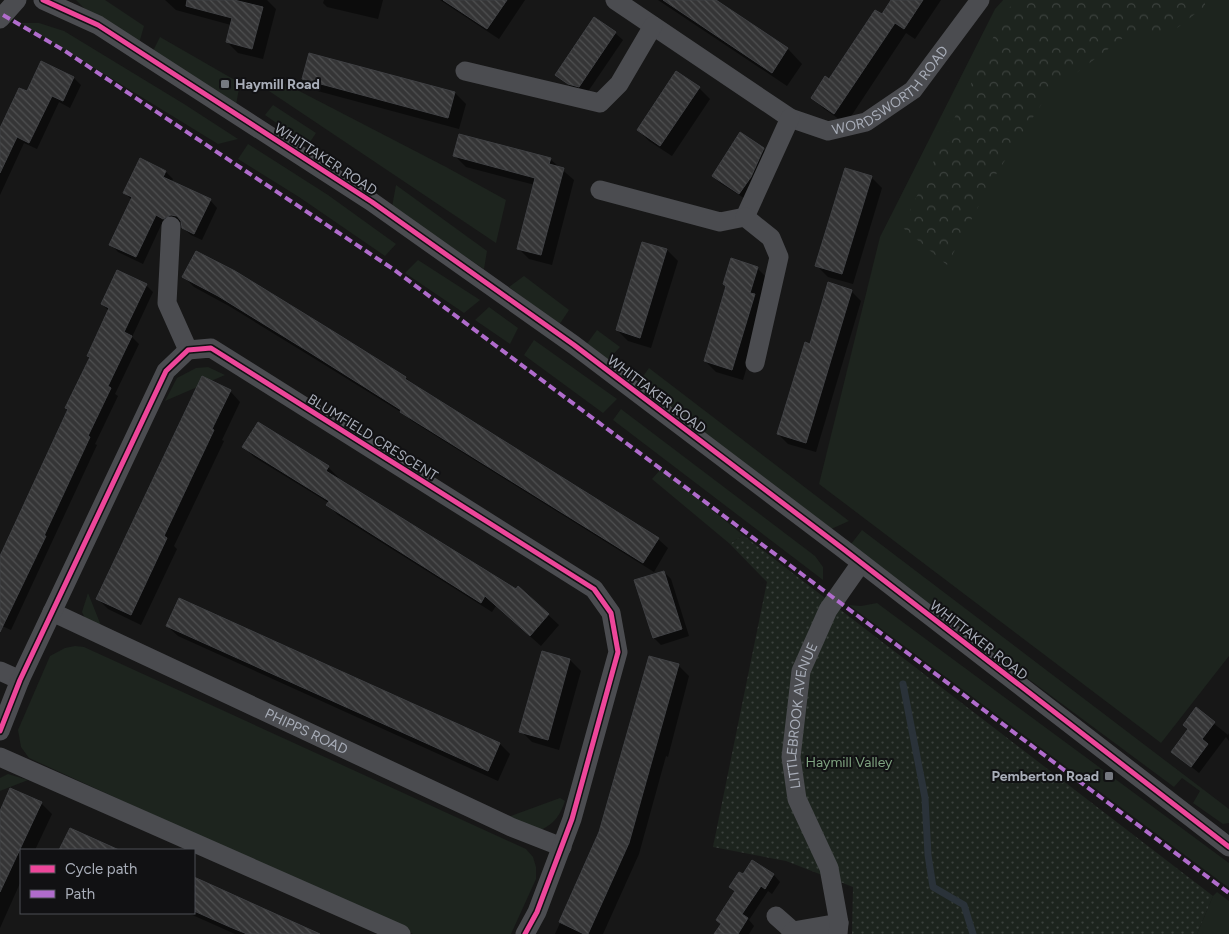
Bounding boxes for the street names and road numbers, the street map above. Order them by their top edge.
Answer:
street label: WORDSWORTH ROAD [830,42,952,139]
street label: WHITTAKER ROAD [271,120,380,199]
street label: WHITTAKER ROAD [604,352,710,437]
street label: BLUMFIELD CRESCENT [304,390,441,485]
street label: WHITTAKER ROAD [926,597,1031,684]
street label: LITTLEBROOK AVENUE [783,640,822,790]
street label: PHIPPS ROAD [262,705,350,758]

